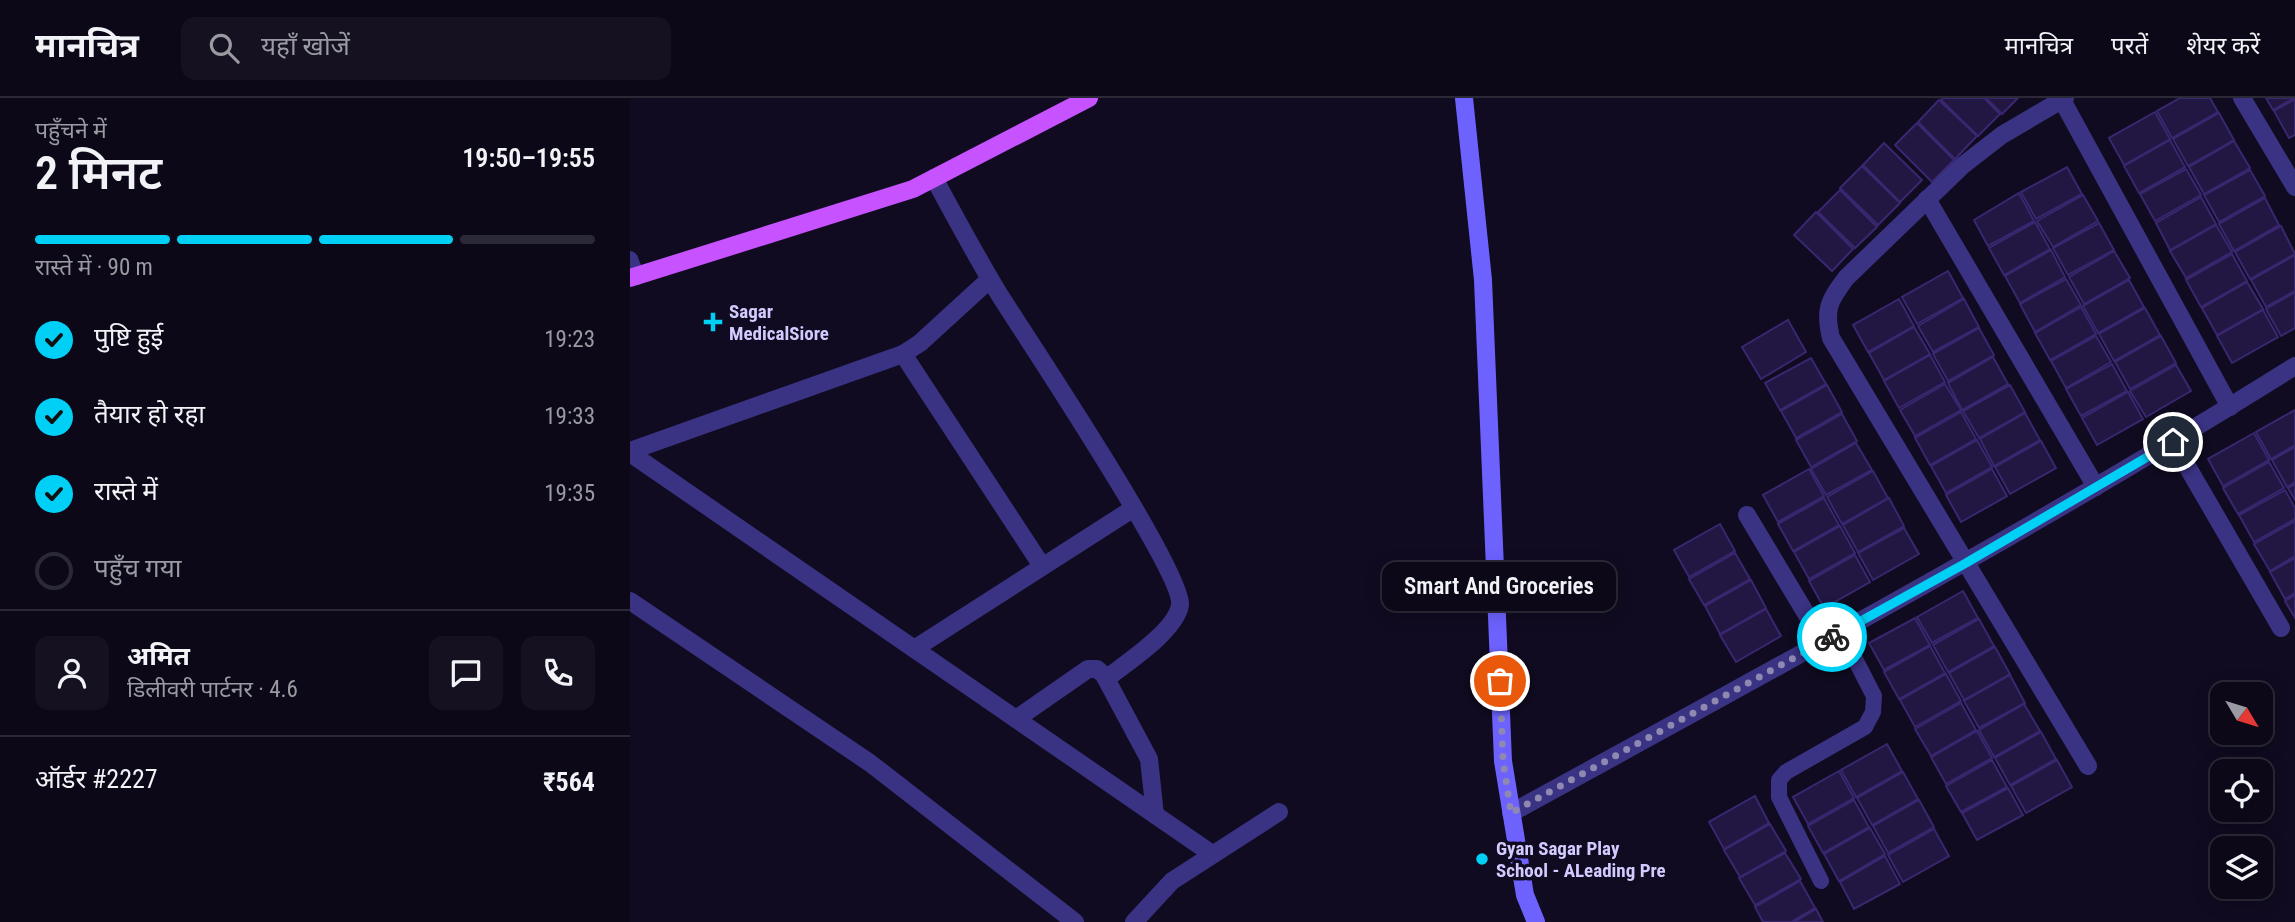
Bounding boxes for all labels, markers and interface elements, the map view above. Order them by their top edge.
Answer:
search box [181,17,671,80]
text: मानचित्र [35,26,139,65]
icon: search [205,29,243,67]
text: यहाँ खोजें [261,31,350,61]
text: मानचित्र [2004,32,2073,60]
text: परतें [2111,32,2148,60]
text: शेयर करें [2186,32,2260,60]
text: पहुँचने में [35,117,107,144]
text: 19:50–19:55 [462,143,595,173]
text: 2 मिनट [35,146,162,200]
text: रास्ते में · 90 m [35,254,153,281]
place label: Sagar MedicalSiore [729,300,829,345]
marker: Sagar MedicalSiore [703,312,723,332]
icon: check [35,321,73,359]
text: पुष्टि हुई [94,322,163,352]
text: 19:23 [544,326,595,353]
icon: check [35,398,73,436]
text: तैयार हो रहा [94,399,205,429]
text: 19:33 [544,403,595,430]
pin [2143,412,2203,472]
icon: home [2154,423,2192,461]
icon: check [35,475,73,513]
text: रास्ते में [94,476,158,506]
text: 19:35 [544,480,595,507]
text: पहुँच गया [94,553,182,583]
callout: Smart And Groceries [1383,562,1617,611]
text: Smart And Groceries [1404,573,1594,600]
courier [1797,602,1867,672]
icon: bike [1813,618,1851,656]
button: person [35,636,109,710]
button: chat [429,636,503,710]
button: phone [521,636,595,710]
text: अमित [127,641,190,671]
pin [1470,651,1530,711]
icon: bag [1481,662,1519,700]
text: डिलीवरी पार्टनर · 4.6 [127,676,298,703]
north arrow [2210,682,2273,746]
map controls [2210,682,2273,899]
button: locate [2210,759,2273,822]
text: ऑर्डर #2227 [35,764,158,794]
text: ₹564 [543,767,595,797]
button: layers [2210,836,2273,899]
place label: Gyan Sagar Play School - ALeading Pre [1496,837,1666,882]
marker: Gyan Sagar Play School - ALeading Pre [1474,851,1490,867]

